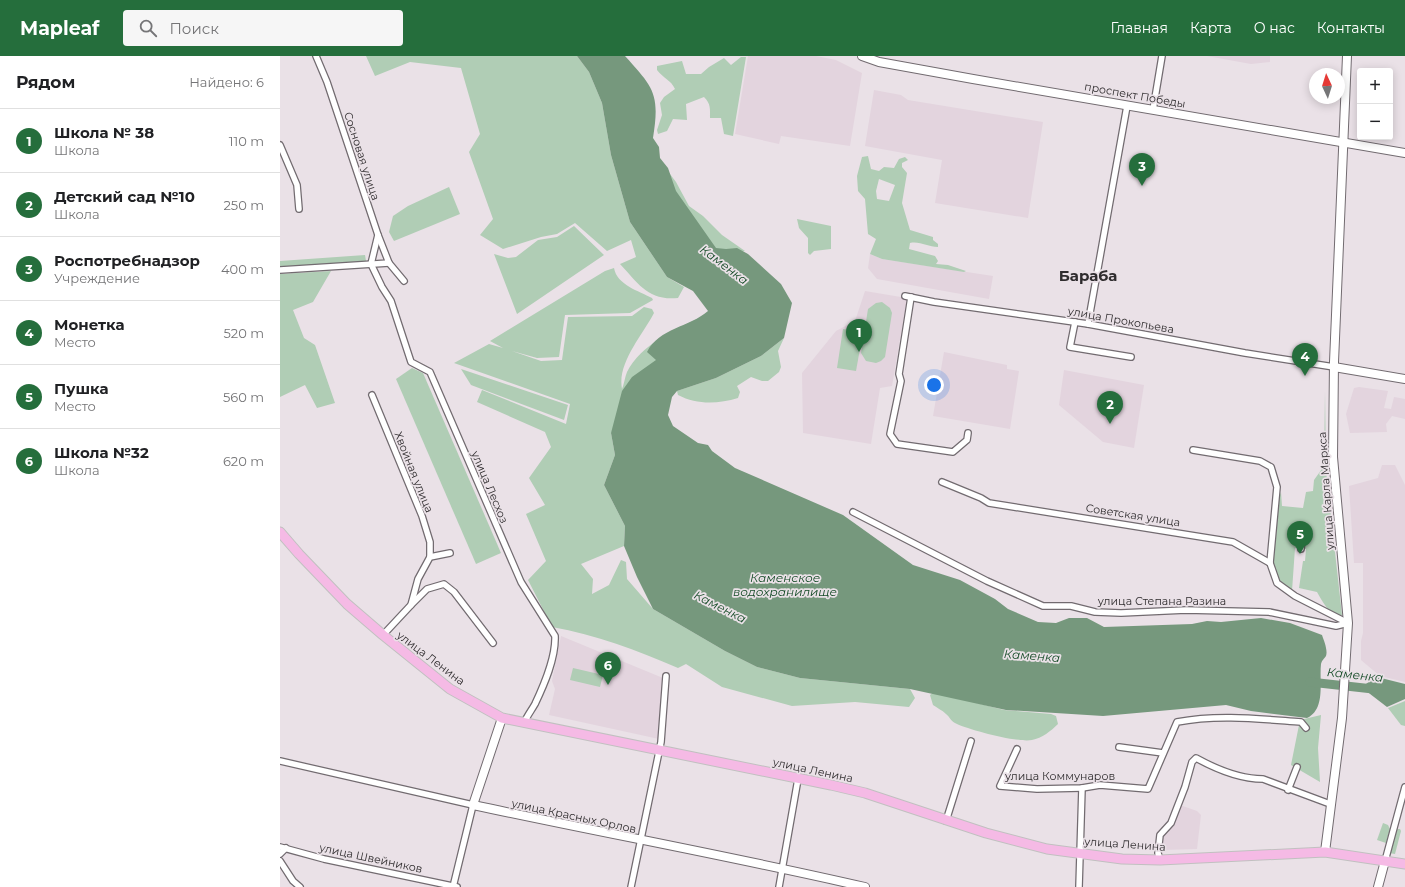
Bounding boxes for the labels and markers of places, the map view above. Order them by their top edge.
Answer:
pin: 3 [1129,153,1155,186]
pin: 1 [846,319,872,352]
pin: 4 [1292,343,1318,376]
pin: 2 [1097,391,1123,424]
pin: 5 [1287,521,1313,554]
pin: 6 [595,652,621,685]

